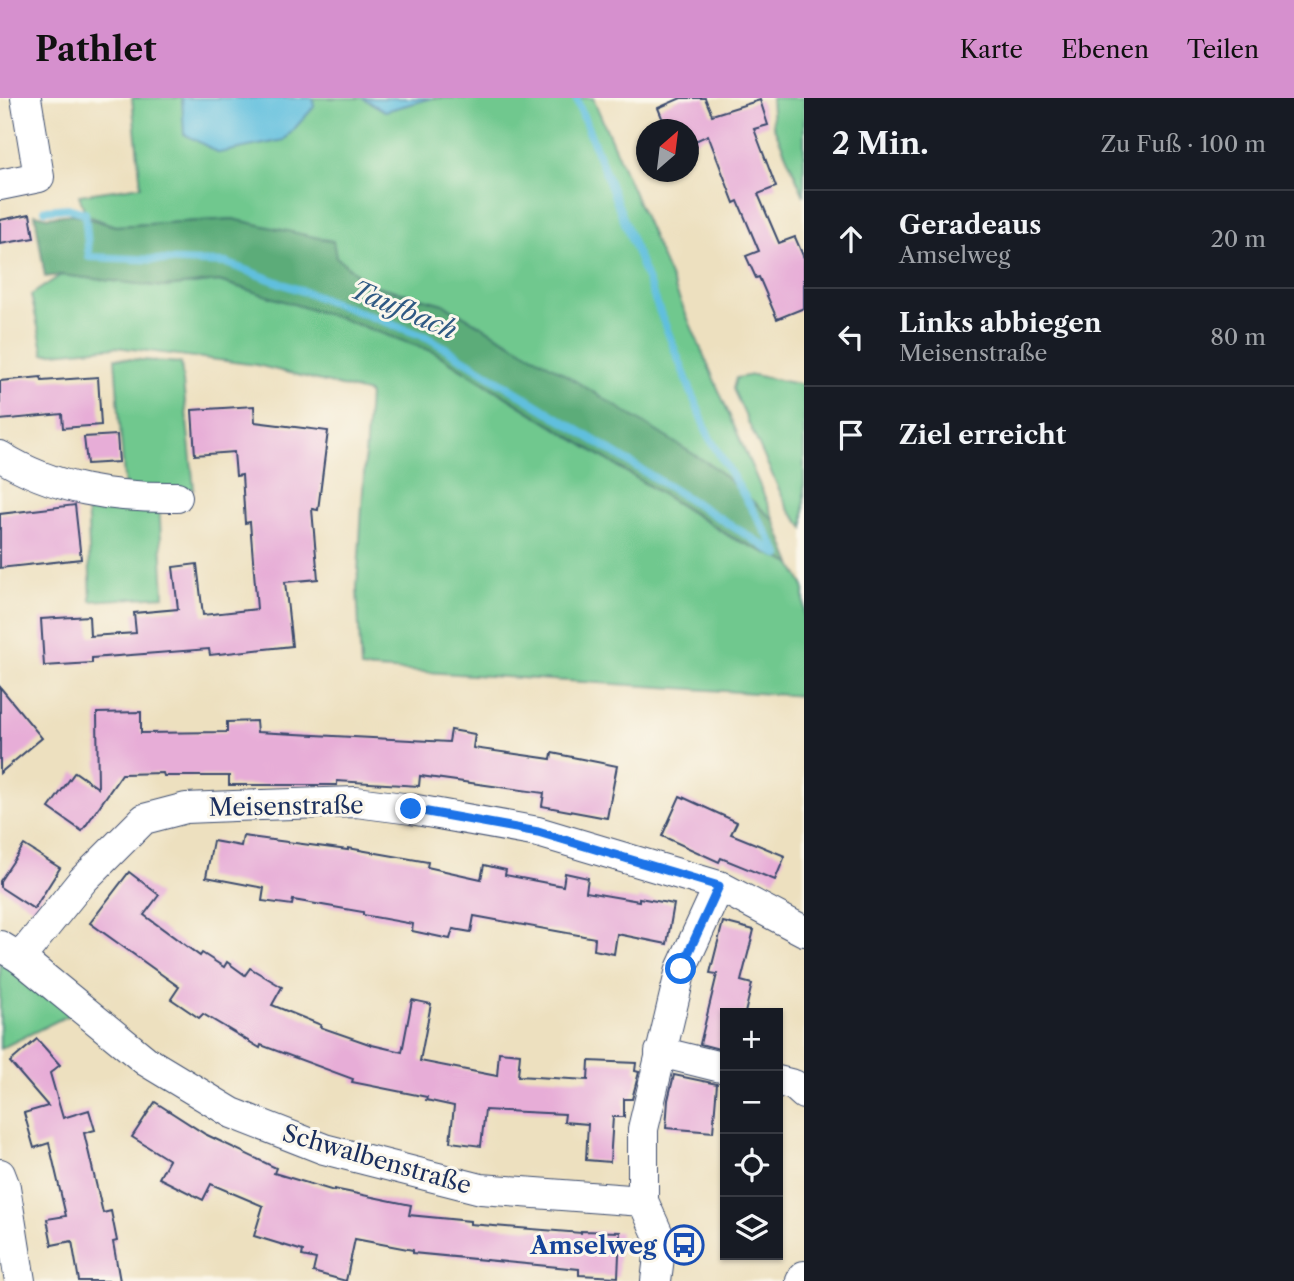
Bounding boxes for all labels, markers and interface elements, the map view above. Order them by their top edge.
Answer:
text: Pathlet [35,29,157,70]
text: Karte [960,35,1023,64]
text: Ebenen [1061,35,1149,64]
text: Teilen [1187,35,1259,64]
north arrow [636,119,699,182]
text: 2 Min. [832,125,929,162]
text: Zu Fuß · 100 m [1101,130,1266,158]
text: Geradeaus [899,209,1041,241]
icon: ahead [832,220,870,258]
text: 20 m [1211,225,1266,253]
text: Amselweg [899,241,1010,269]
water label: Taufbach [346,273,462,347]
text: Links abbiegen [899,307,1102,339]
icon: left [832,318,870,356]
text: 80 m [1210,323,1266,351]
text: Meisenstraße [899,339,1047,367]
icon: arrive [832,416,870,454]
text: Ziel erreicht [899,419,1066,451]
street label: Meisenstraße [208,790,364,822]
route end [395,793,426,824]
route start [665,953,696,984]
map controls [720,1008,783,1260]
button: + [720,1008,783,1071]
button: − [720,1071,783,1134]
street label: Schwalbenstraße [279,1118,475,1200]
button: locate [720,1134,783,1197]
button: layers [720,1197,783,1260]
bus stop icon: Amselweg [663,1224,705,1266]
place label: Amselweg [529,1231,658,1260]

